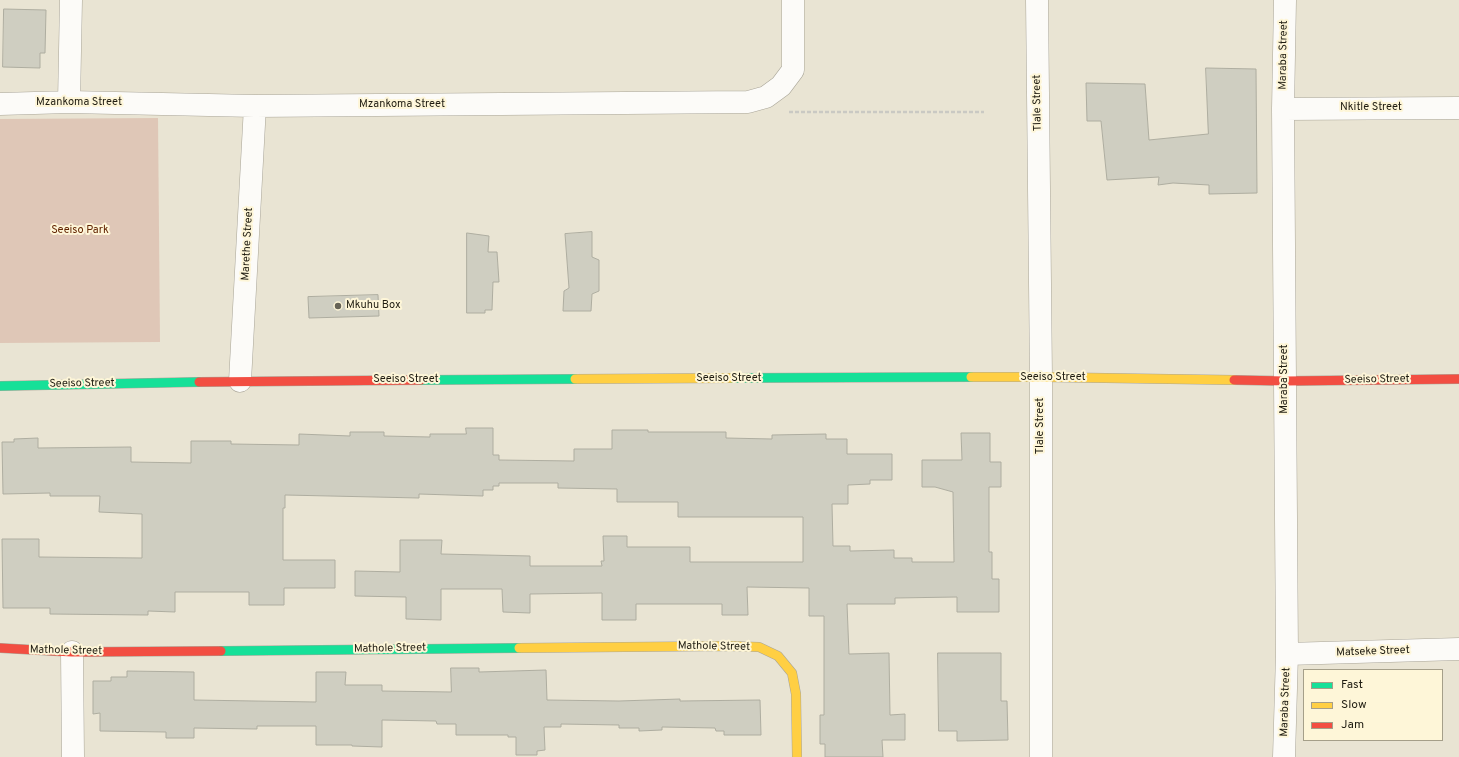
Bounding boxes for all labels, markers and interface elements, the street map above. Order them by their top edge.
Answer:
street label: Maraba Street [1277,20,1291,90]
street label: Tlale Street [1031,75,1045,131]
street label: Mzankoma Street [36,96,122,110]
street label: Mzankoma Street [359,98,445,112]
street label: Nkitle Street [1340,101,1402,115]
street label: Marethe Street [239,207,257,281]
park label: Seeiso Park [51,224,109,238]
place label: Mkuhu Box [346,299,401,313]
marker: Mkuhu Box [333,301,343,311]
street label: Maraba Street [1278,344,1292,414]
street label: Seeiso Street [1020,371,1086,385]
street label: Seeiso Street [696,372,762,386]
street label: Seeiso Street [373,373,439,387]
street label: Seeiso Street [1344,373,1410,387]
street label: Seeiso Street [49,377,115,391]
street label: Tlale Street [1034,398,1048,454]
street label: Mathole Street [678,640,750,654]
street label: Mathole Street [354,642,426,656]
street label: Mathole Street [30,644,102,658]
street label: Matseke Street [1336,644,1410,660]
street label: Maraba Street [1278,667,1294,737]
legend [1303,669,1443,741]
text: Fast [1341,677,1363,693]
text: Slow [1341,697,1367,713]
text: Jam [1341,717,1364,733]

